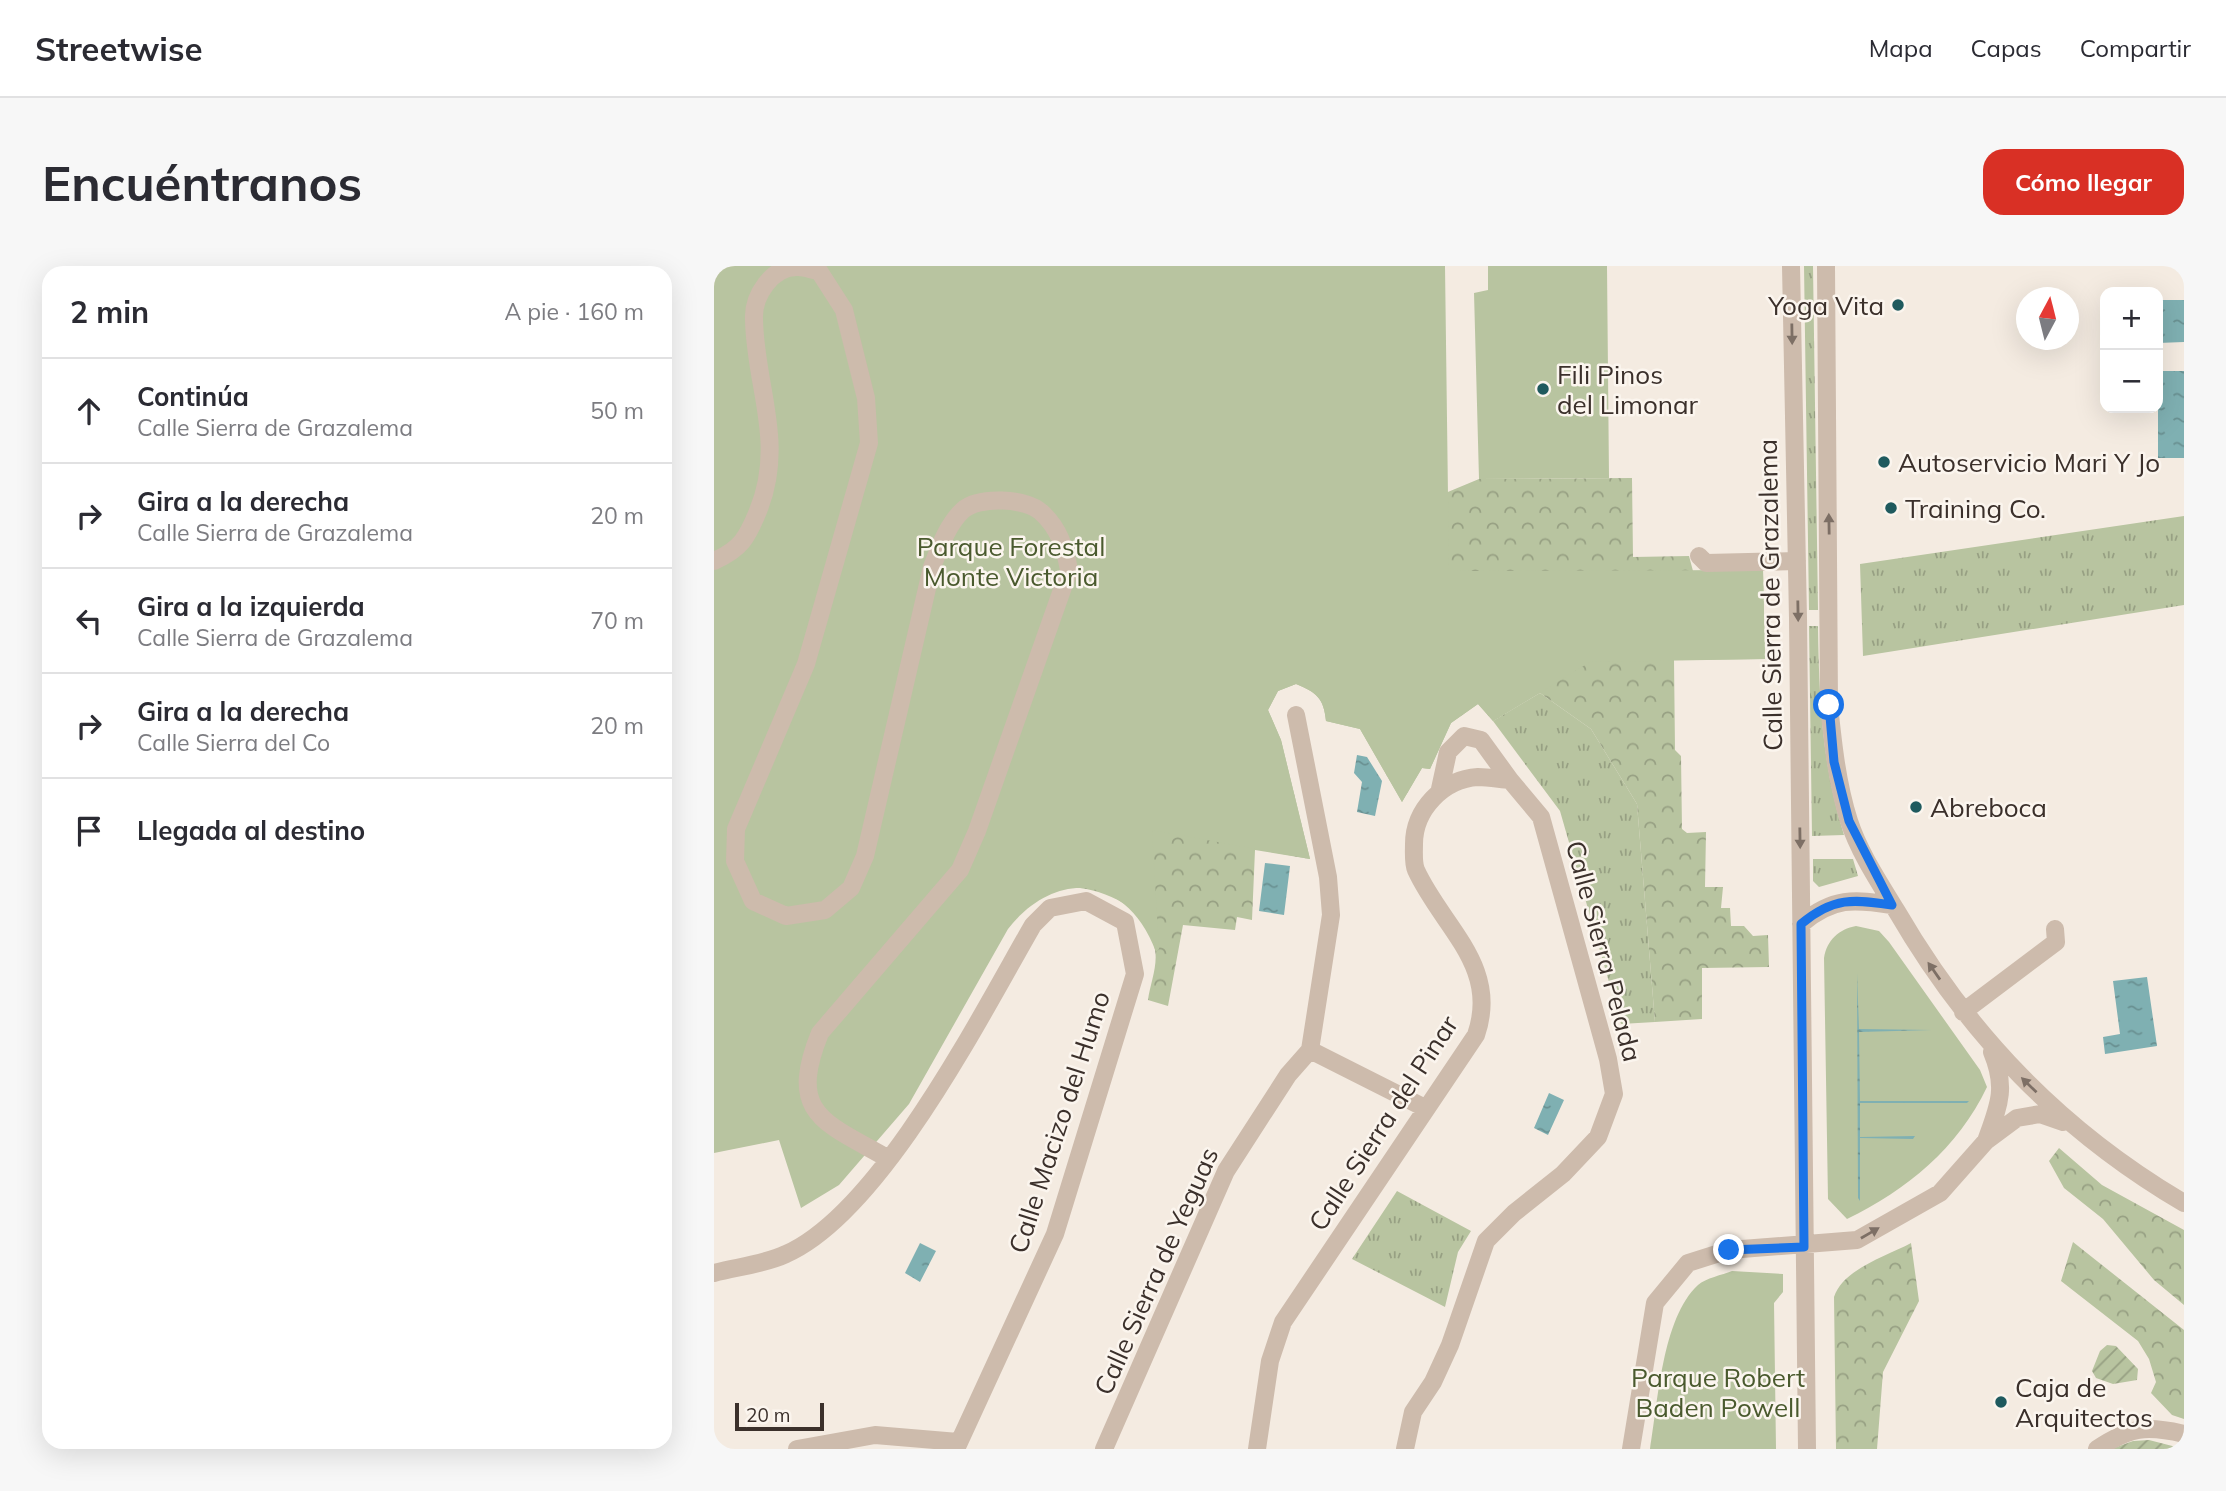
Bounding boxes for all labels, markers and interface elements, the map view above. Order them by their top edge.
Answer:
text: Streetwise [35,28,203,69]
text: Mapa [1869,33,1933,63]
text: Capas [1971,33,2042,63]
text: Compartir [2080,33,2191,63]
button: Cómo llegar [1983,149,2184,215]
text: Encuéntranos [42,152,362,213]
north arrow [2016,287,2079,350]
map controls [2100,287,2163,413]
button: + [2100,287,2163,350]
place label: Yoga Vita [1767,289,1884,322]
text: 2 min [70,293,149,331]
text: A pie · 160 m [504,297,644,326]
marker: Yoga Vita [1890,297,1906,313]
one-way arrow [1787,323,1798,345]
button: − [2100,350,2163,413]
place label: Fili Pinos del Limonar [1557,358,1699,421]
text: Continúa [137,380,249,413]
marker: Fili Pinos del Limonar [1535,381,1551,397]
icon: ahead [70,392,108,430]
text: 50 m [590,396,644,425]
text: Calle Sierra de Grazalema [137,413,413,442]
street label: Calle Sierra de Grazalema [1751,439,1789,751]
place label: Autoservicio Mari Y Jo [1898,446,2160,479]
marker: Autoservicio Mari Y Jo [1876,454,1892,470]
text: Gira a la derecha [137,485,349,518]
place label: Training Co. [1905,492,2046,525]
icon: right [70,497,108,535]
marker: Training Co. [1883,500,1899,516]
text: 20 m [590,501,644,530]
one-way arrow [1823,512,1835,534]
text: Calle Sierra de Grazalema [137,518,413,547]
park label: Parque Forestal Monte Victoria [917,530,1105,593]
text: Gira a la izquierda [137,590,365,623]
one-way arrow [1792,600,1804,622]
icon: left [70,602,108,640]
text: 70 m [590,606,644,635]
text: Calle Sierra de Grazalema [137,623,413,652]
route start [1813,689,1844,720]
text: Gira a la derecha [137,695,349,728]
icon: right [70,707,108,745]
text: 20 m [590,711,644,740]
text: Calle Sierra del Co [137,728,330,757]
place label: Abreboca [1930,791,2047,824]
marker: Abreboca [1908,799,1924,815]
icon: arrive [70,812,108,850]
text: Llegada al destino [137,814,365,847]
one-way arrow [1794,827,1806,849]
street label: Calle Sierra Pelada [1559,837,1649,1065]
one-way arrow [1927,962,1941,980]
street label: Calle Macizo del Humo [1001,987,1117,1257]
street label: Calle Sierra del Pinar [1301,1009,1465,1237]
one-way arrow [2021,1076,2038,1093]
street label: Calle Sierra de Yeguas [1087,1142,1225,1400]
one-way arrow [1860,1227,1879,1239]
route end [1713,1234,1744,1265]
park label: Parque Robert Baden Powell [1631,1361,1805,1424]
place label: Caja de Arquitectos [2015,1371,2153,1434]
marker: Caja de Arquitectos [1993,1394,2009,1410]
scale bar [735,1400,824,1432]
text: 20 m [746,1403,790,1427]

